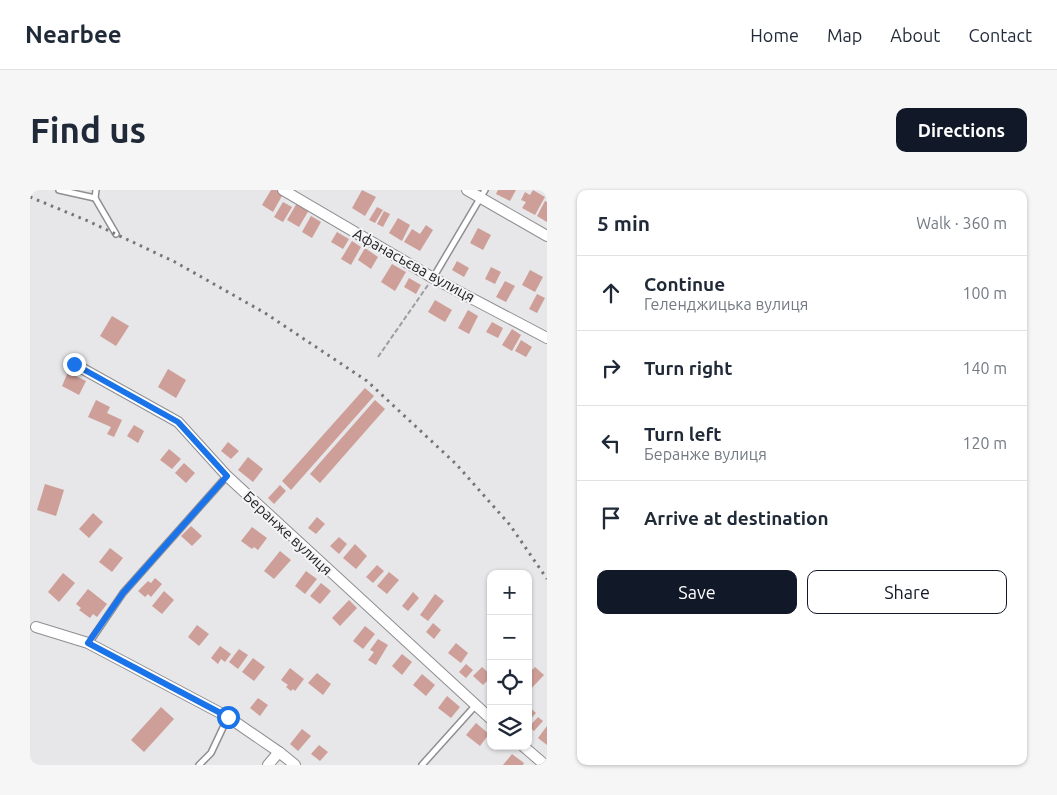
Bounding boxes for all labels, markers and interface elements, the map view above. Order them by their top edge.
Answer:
text: Nearbee [25,21,122,48]
text: Home [750,25,799,45]
text: Map [827,25,862,45]
text: About [890,25,940,45]
text: Contact [968,25,1032,45]
button: Directions [896,108,1027,152]
text: Find us [30,110,146,150]
text: 5 min [597,211,650,235]
text: Walk · 360 m [916,214,1007,232]
street label: Афанасьєва вулиця [350,224,478,306]
text: Continue [644,273,725,295]
icon: ahead [597,279,625,307]
text: 100 m [962,284,1007,302]
text: Геленджицька вулиця [644,295,808,313]
route end [63,353,86,376]
icon: right [597,354,625,382]
text: Turn right [644,357,732,379]
text: 140 m [962,359,1007,377]
text: Turn left [644,423,722,445]
icon: left [597,429,625,457]
text: 120 m [962,434,1007,452]
text: Беранже вулиця [644,445,767,463]
street label: Беранже вулиця [240,488,336,578]
icon: arrive [597,504,625,532]
text: Arrive at destination [644,507,829,529]
map controls [487,570,532,750]
button: + [487,570,532,615]
button: Save [597,570,797,614]
button: Share [807,570,1007,614]
button: − [487,615,532,660]
button: locate [487,660,532,705]
button: layers [487,705,532,750]
route start [217,706,240,729]

